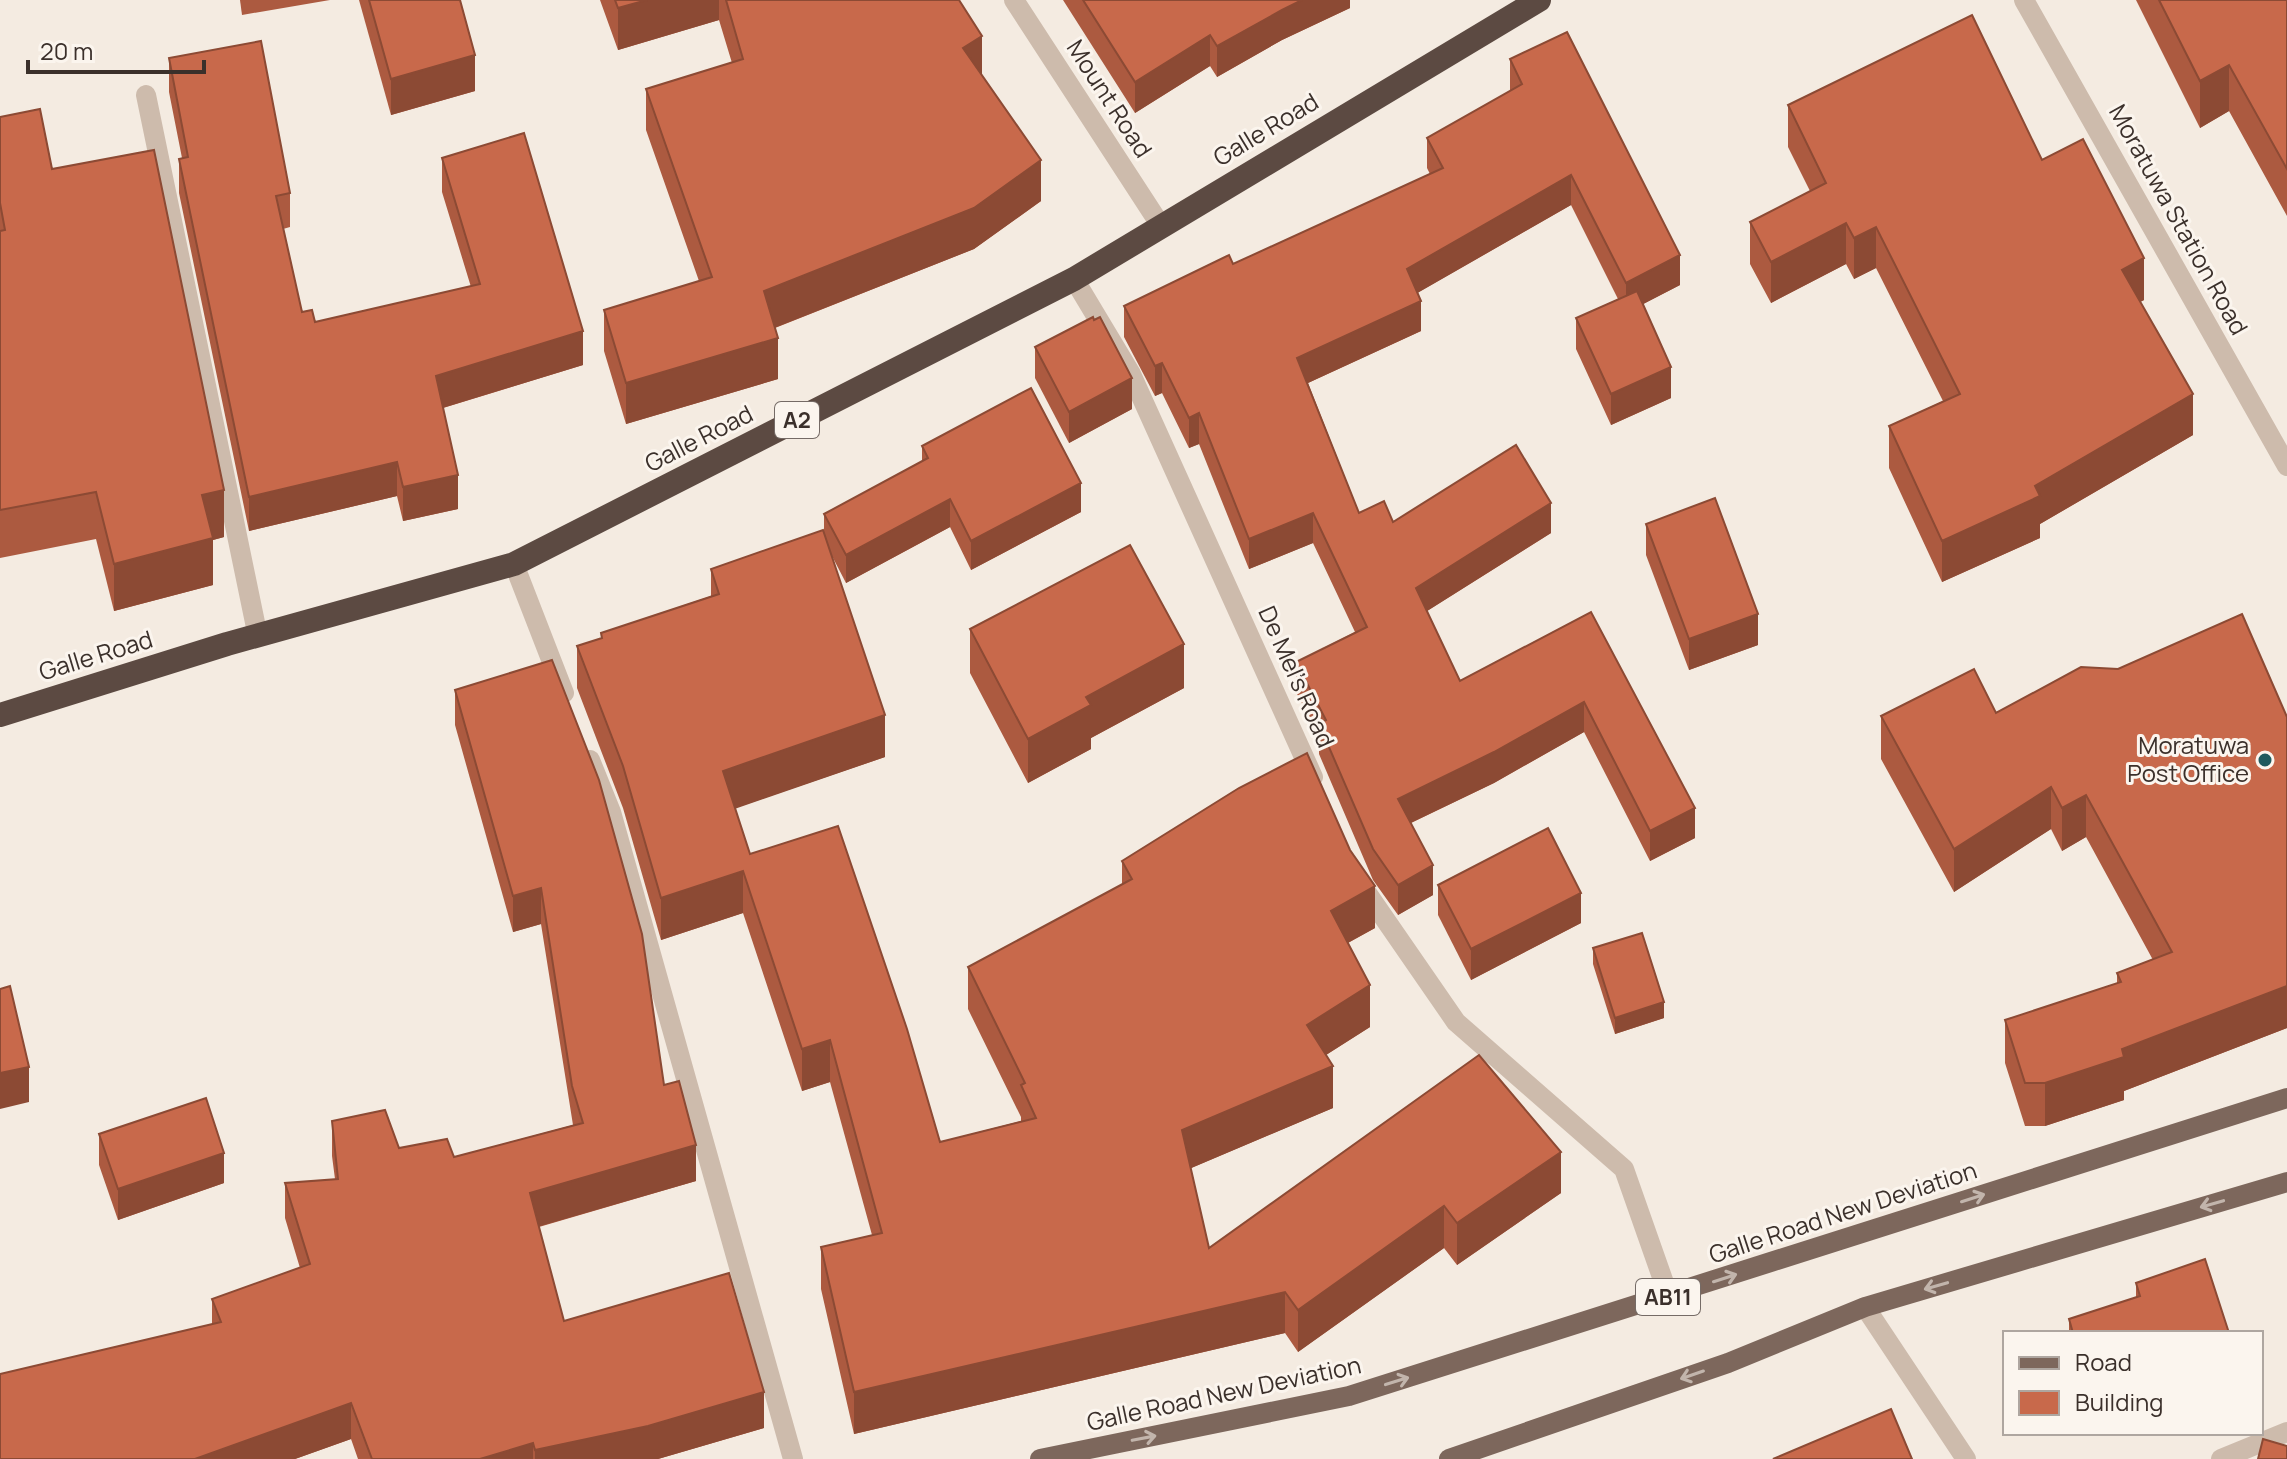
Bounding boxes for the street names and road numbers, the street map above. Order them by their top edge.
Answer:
street label: Mount Road [1060,33,1161,163]
street label: Galle Road [1207,84,1324,173]
street label: Moratuwa Station Road [2102,98,2256,340]
street label: Galle Road [639,396,758,479]
road number: A2 [775,402,819,438]
street label: De Mel's Road [1251,600,1343,752]
street label: Galle Road [35,622,156,687]
street label: Galle Road New Deviation [1704,1153,1981,1270]
road number: AB11 [1636,1279,1700,1315]
street label: Galle Road New Deviation [1083,1347,1364,1438]

